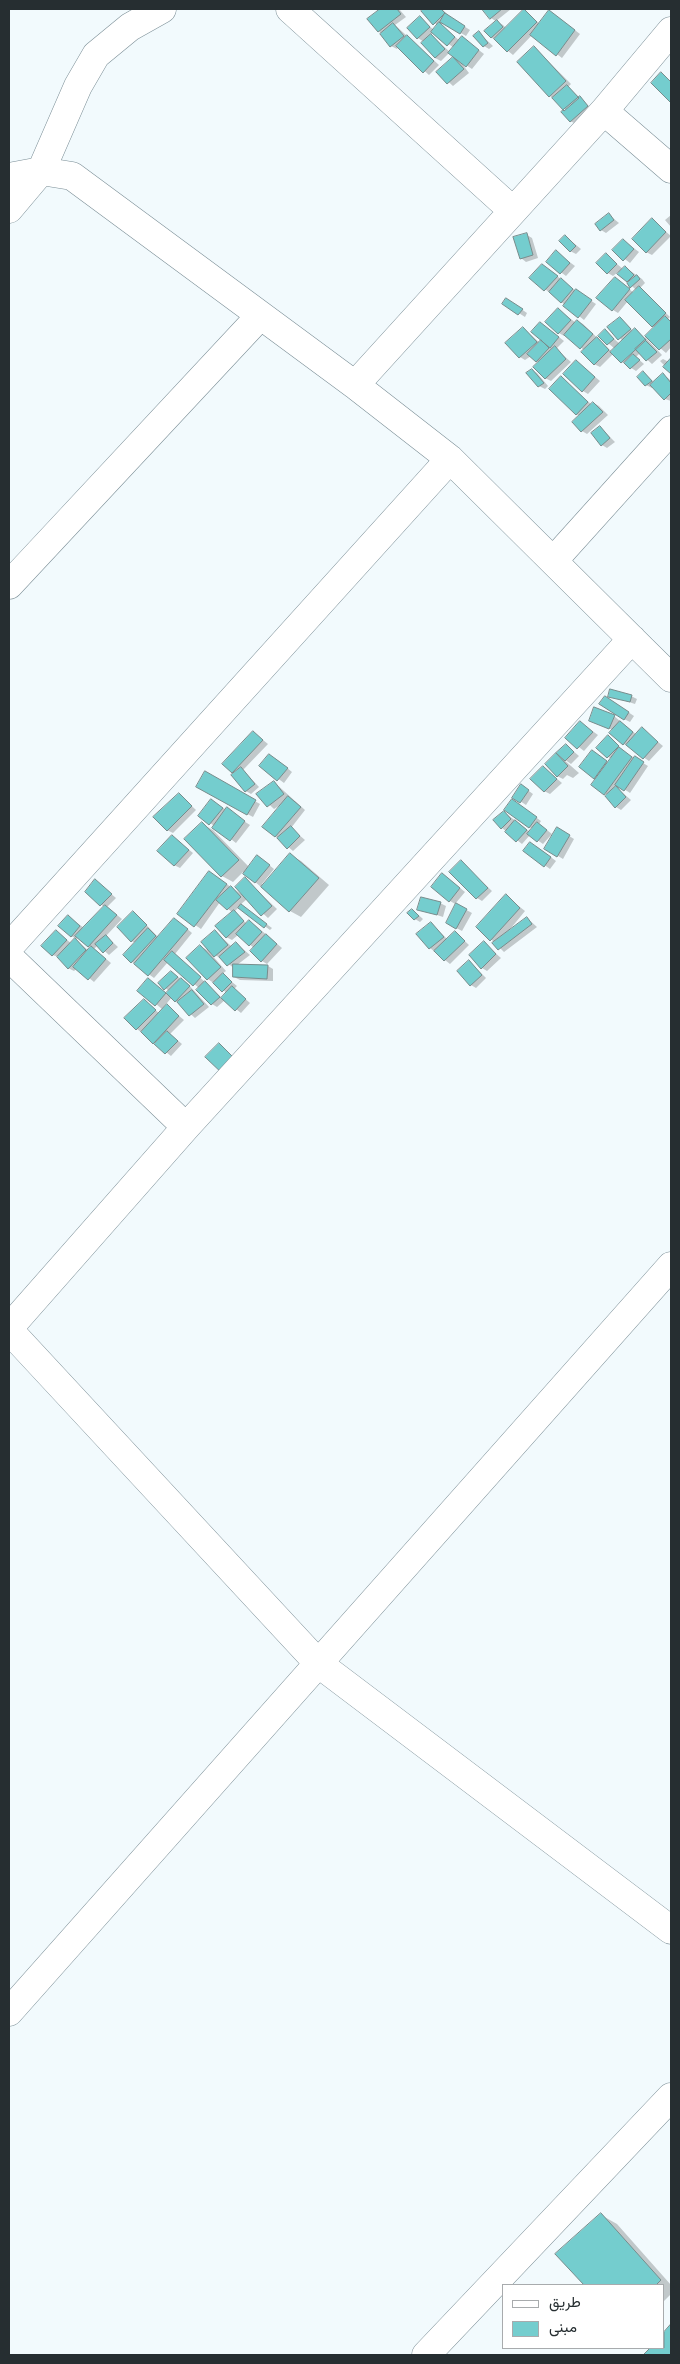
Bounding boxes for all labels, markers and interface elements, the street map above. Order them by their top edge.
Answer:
legend [502,2284,665,2349]
text: طريق [549,2293,581,2310]
text: مبنى [549,2318,577,2335]

